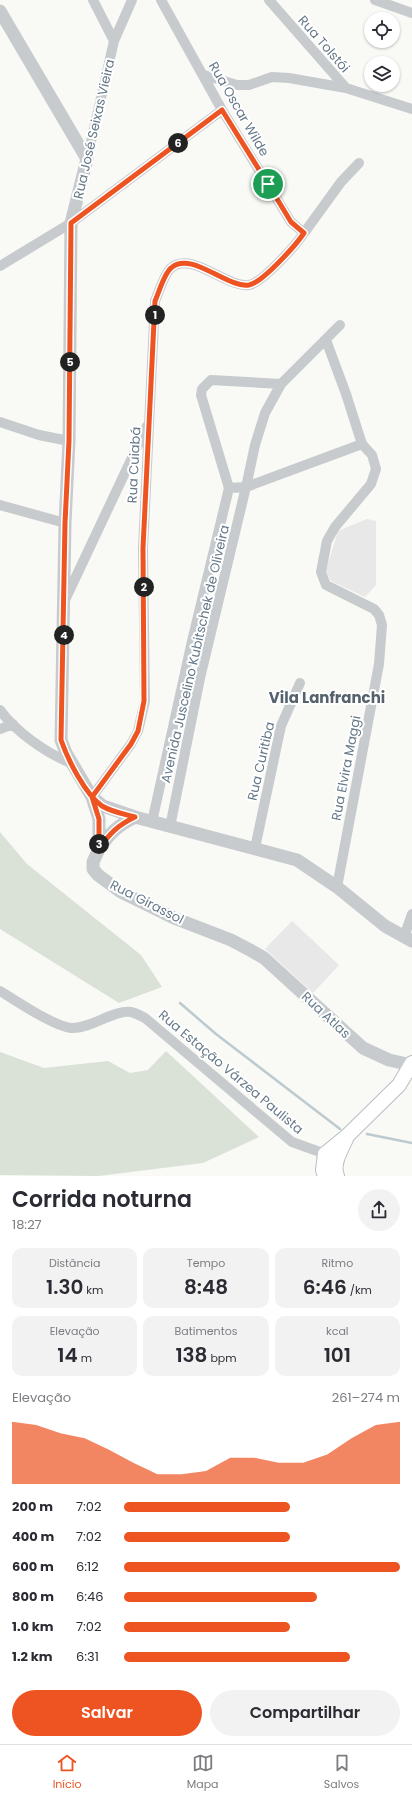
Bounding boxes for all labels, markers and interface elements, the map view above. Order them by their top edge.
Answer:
street label: Rua Tolstói [294,11,354,77]
map controls [364,12,400,92]
button: locate [364,12,400,48]
button: layers [364,56,400,92]
street label: Rua José Seixas Vieira [69,57,119,201]
street label: Rua Oscar Wilde [204,58,274,160]
pin: 6 [168,133,188,153]
text: 6 [174,135,182,151]
pin [251,167,285,201]
icon: arrive [257,173,279,195]
pin: 1 [145,305,165,325]
text: 1 [153,307,157,323]
pin: 5 [60,352,80,372]
text: 5 [66,354,74,370]
street label: Rua Cuiabá [123,426,145,504]
street label: Avenida Juscelino Kubitschek de Oliveira [156,523,234,785]
pin: 2 [134,577,154,597]
text: 2 [141,579,147,595]
pin: 4 [54,625,74,645]
text: 4 [60,627,68,643]
district label: Vila Lanfranchi [269,687,385,708]
street label: Rua Elvira Maggi [326,714,366,822]
street label: Rua Curitiba [243,720,279,802]
pin: 3 [89,834,109,854]
text: 3 [96,836,102,852]
street label: Rua Girassol [107,875,187,929]
street label: Rua Atlas [297,987,355,1043]
street label: Rua Estação Várzea Paulista [154,1006,308,1138]
text: Corrida noturna [12,1184,192,1215]
button: share [358,1189,400,1231]
text: 18:27 [12,1215,42,1234]
text: Distância [49,1255,100,1271]
text: Tempo [187,1255,225,1271]
text: Ritmo [321,1255,353,1271]
text: 1.30 [46,1273,83,1301]
text: 8:48 [184,1273,228,1301]
text: 6:46 [303,1273,347,1301]
text: km [83,1282,103,1298]
text: /km [347,1282,372,1298]
text: Elevação [50,1323,100,1339]
text: Batimentos [175,1323,237,1339]
text: kcal [326,1323,349,1339]
text: 14 [57,1341,78,1369]
text: 138 [175,1341,207,1369]
text: 101 [324,1341,351,1369]
text: m [78,1350,92,1366]
text: bpm [207,1350,237,1366]
text: Elevação [12,1388,71,1407]
text: 261–274 m [332,1388,400,1407]
text: 200 m [12,1497,53,1516]
text: 7:02 [76,1497,102,1516]
text: 400 m [12,1527,54,1546]
text: 7:02 [76,1527,102,1546]
text: 600 m [12,1557,54,1576]
text: 6:12 [76,1557,99,1576]
text: 800 m [12,1587,54,1606]
text: 6:46 [76,1587,103,1606]
text: 1.0 km [12,1617,54,1636]
text: 7:02 [76,1617,102,1636]
text: 1.2 km [12,1647,53,1666]
text: 6:31 [76,1647,99,1666]
button: Salvar [12,1690,202,1736]
button: Compartilhar [210,1690,400,1736]
tab: Início [53,1752,82,1793]
tab: Mapa [187,1752,219,1793]
tab: Salvos [324,1752,359,1793]

